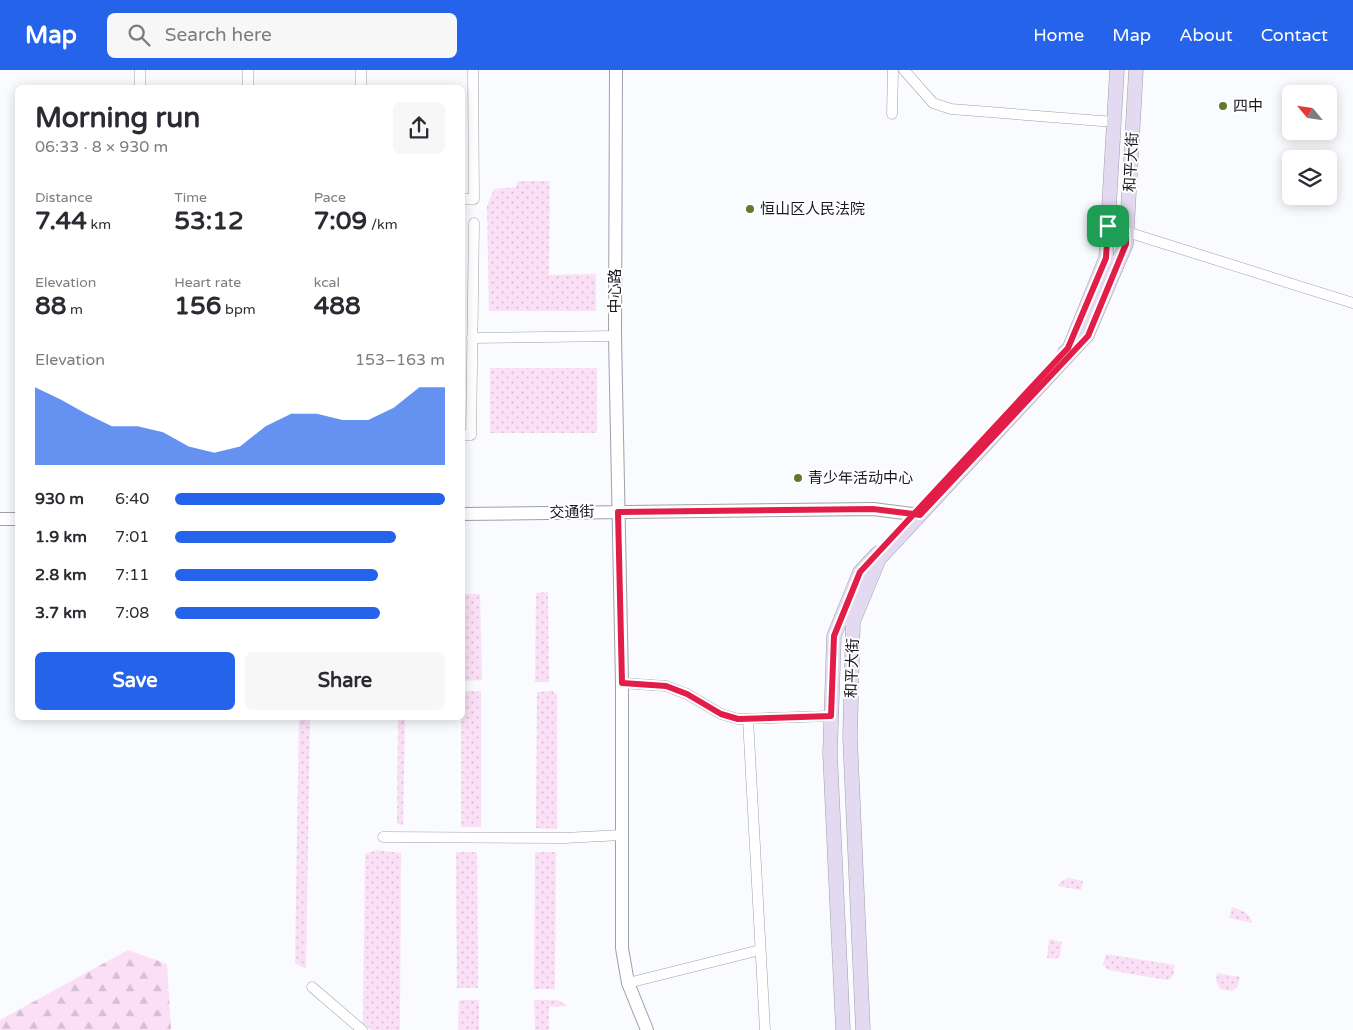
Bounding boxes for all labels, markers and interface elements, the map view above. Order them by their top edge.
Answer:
search box [107,13,457,58]
text: Map [25,21,77,50]
icon: search [125,21,153,49]
text: Search here [165,24,272,46]
text: Home [1033,24,1084,46]
text: Map [1112,24,1151,46]
text: About [1179,24,1233,46]
text: Contact [1261,24,1328,46]
north arrow [1282,85,1338,140]
map controls [1282,85,1337,205]
place label: 四中 [1233,97,1263,115]
marker: 四中 [1217,100,1229,112]
text: Morning run [35,101,200,135]
button: share [393,102,445,154]
street label: 和平大街 [1120,132,1142,192]
text: 06:33 · 8 × 930 m [35,137,168,157]
button: layers [1282,150,1337,205]
text: Distance [35,189,93,206]
text: Time [174,189,207,206]
text: Pace [314,189,346,206]
place label: 恒山区人民法院 [760,200,865,218]
marker: 恒山区人民法院 [744,203,756,215]
pin [1087,205,1129,247]
text: 7.44 [35,206,87,236]
text: 53:12 [174,206,244,236]
text: 7:09 [314,206,367,236]
icon: arrive [1094,212,1122,240]
text: km [87,216,111,233]
text: /km [367,216,398,233]
street label: 中心路 [606,268,624,314]
text: Elevation [35,274,96,291]
text: Heart rate [174,274,241,291]
text: kcal [314,274,340,291]
text: 88 [35,291,66,321]
text: 156 [174,291,221,321]
text: 488 [314,291,361,321]
text: m [66,301,83,318]
text: bpm [221,301,256,318]
text: Elevation [35,350,105,370]
text: 153–163 m [355,350,445,370]
place label: 青少年活动中心 [808,469,913,487]
marker: 青少年活动中心 [792,472,804,484]
text: 930 m [35,489,84,509]
text: 6:40 [115,489,149,509]
street label: 交通街 [549,503,595,521]
text: 1.9 km [35,527,87,547]
text: 7:01 [115,527,149,547]
text: 2.8 km [35,565,87,585]
text: 7:11 [115,565,149,585]
text: 3.7 km [35,603,87,623]
text: 7:08 [115,603,149,623]
street label: 和平大街 [842,638,862,698]
button: Save [35,652,235,710]
button: Share [245,652,445,710]

